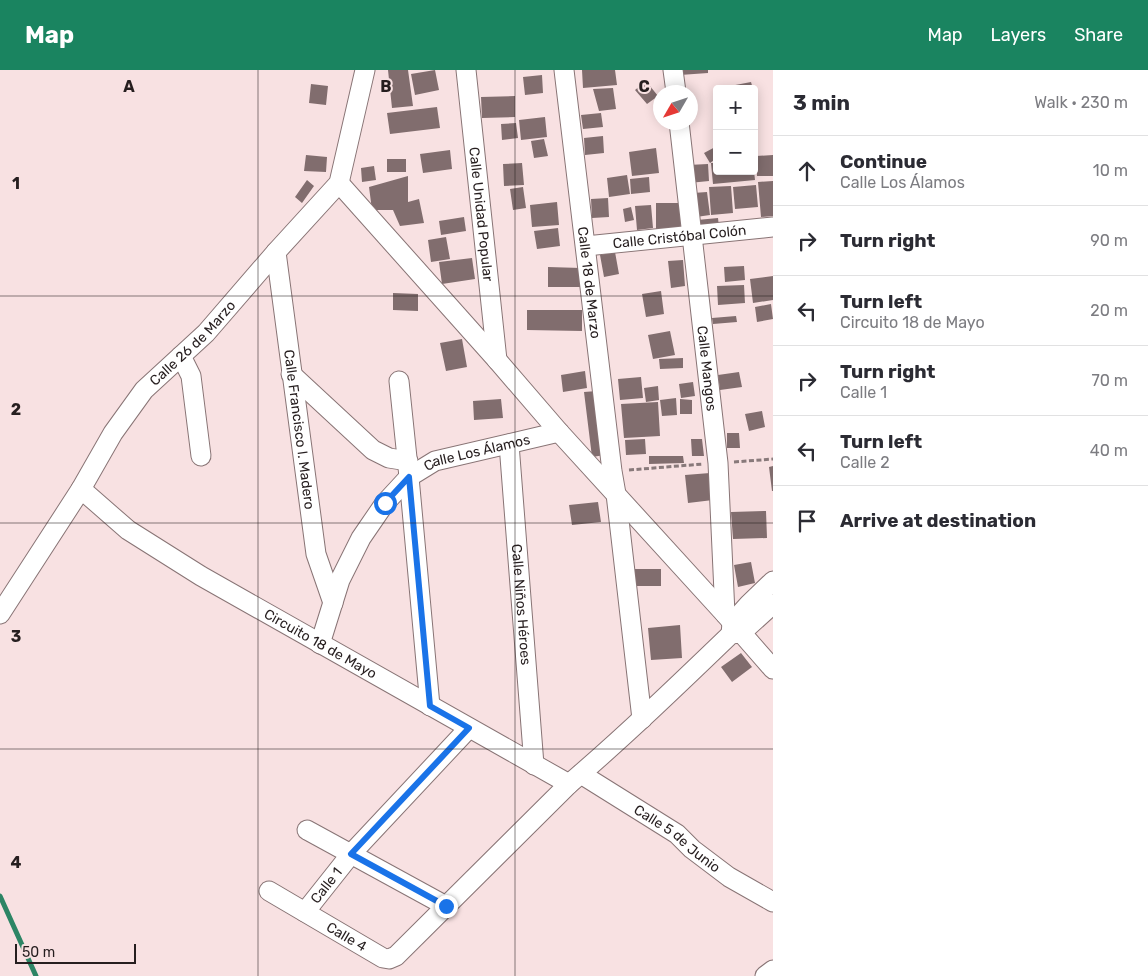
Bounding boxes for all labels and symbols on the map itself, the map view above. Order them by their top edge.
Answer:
text: A [123,77,135,96]
text: B [380,77,392,96]
text: C [638,77,650,96]
north arrow [653,85,698,130]
street label: Calle Unidad Popular [466,146,497,283]
text: 1 [12,174,20,193]
street label: Calle Cristóbal Colón [612,221,747,252]
street label: Calle 18 de Marzo [574,226,605,339]
street label: Calle 26 de Marzo [146,297,239,389]
street label: Calle Mangos [694,325,721,412]
street label: Calle Francisco I. Madero [281,349,319,510]
text: 2 [11,400,21,419]
street label: Calle Los Álamos [420,431,532,475]
route start [374,492,397,515]
street label: Calle Niños Héroes [508,543,535,666]
street label: Circuito 18 de Mayo [261,605,380,682]
text: 3 [11,627,21,646]
street label: Calle 5 de Junio [631,801,724,876]
text: 4 [11,853,22,872]
street label: Calle 1 [307,864,346,907]
route end [435,895,458,918]
street label: Calle 4 [323,918,370,955]
scale bar [15,941,136,964]

